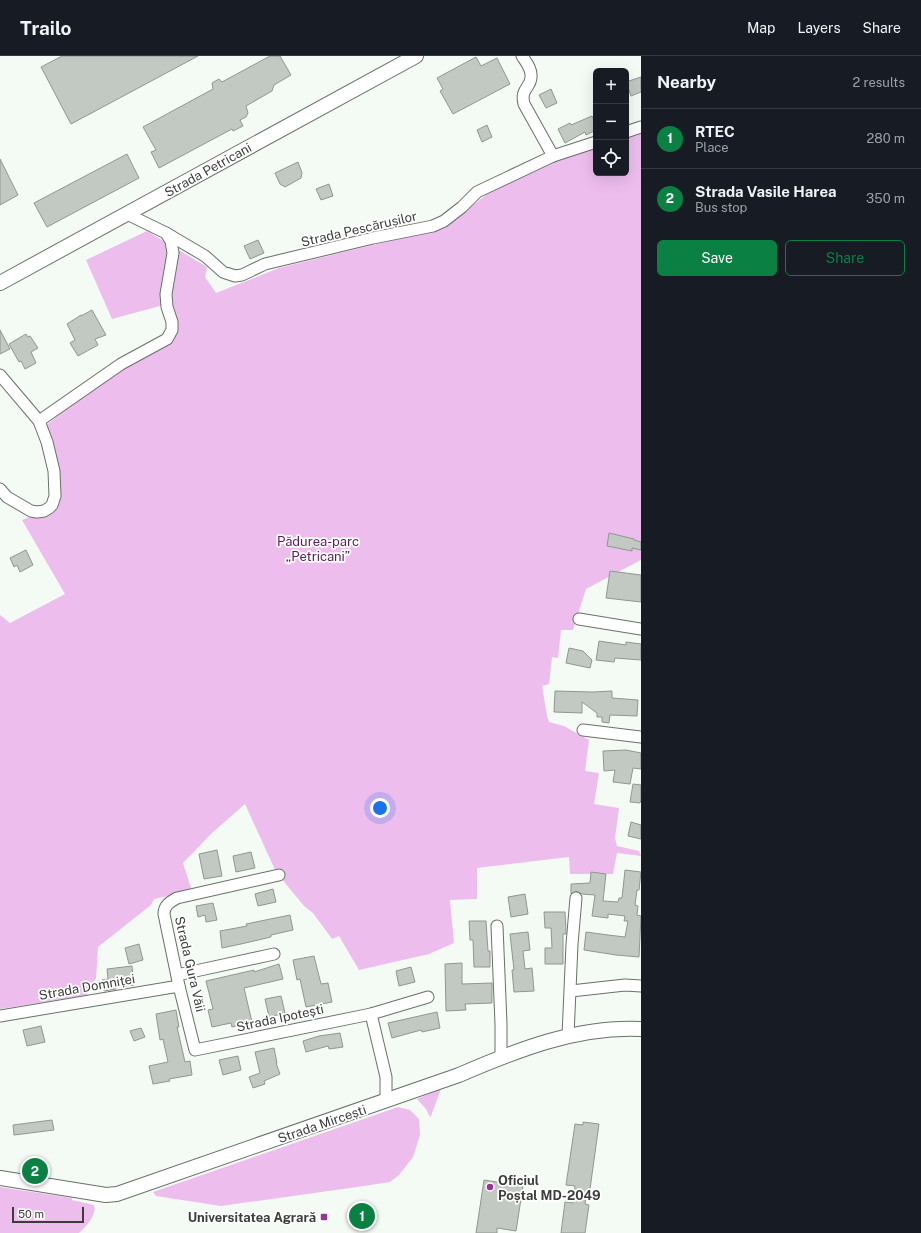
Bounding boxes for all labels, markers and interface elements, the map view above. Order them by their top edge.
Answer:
text: Trailo [20,17,72,39]
text: Map [747,20,775,36]
text: Layers [797,20,841,36]
text: Share [863,20,901,36]
map controls [593,68,629,176]
button: + [593,68,629,104]
text: Nearby [657,72,716,92]
text: 2 results [853,75,905,90]
button: − [593,104,629,140]
text: RTEC [695,123,735,140]
text: 1 [667,131,673,146]
text: 280 m [867,131,905,146]
street label: Strada Petricani [162,140,254,200]
button: locate [593,140,629,176]
text: Place [695,140,729,155]
text: Strada Vasile Harea [695,183,837,200]
text: 2 [666,191,674,206]
text: 350 m [866,191,905,206]
text: Bus stop [695,200,747,215]
street label: Strada Pescărușilor [300,208,418,250]
button: Save [657,240,777,276]
button: Share [785,240,905,276]
park label: Pădurea-parc „Petricani” [277,534,359,564]
your location [370,798,390,818]
street label: Strada Gura Văii [172,915,208,1013]
street label: Strada Domniței [38,971,136,1003]
street label: Strada Ipotești [235,1001,325,1035]
street label: Strada Mircești [276,1102,368,1146]
pin: 2 [22,1156,48,1186]
place label: Oficiul Poștal MD-2049 [498,1173,601,1203]
marker: Oficiul Poștal MD-2049 [485,1182,495,1192]
pin: 1 [349,1201,375,1231]
scale bar [12,1205,84,1224]
text: 50 m [18,1208,44,1220]
place label: Universitatea Agrară [188,1210,316,1225]
marker: Universitatea Agrară [319,1212,329,1222]

